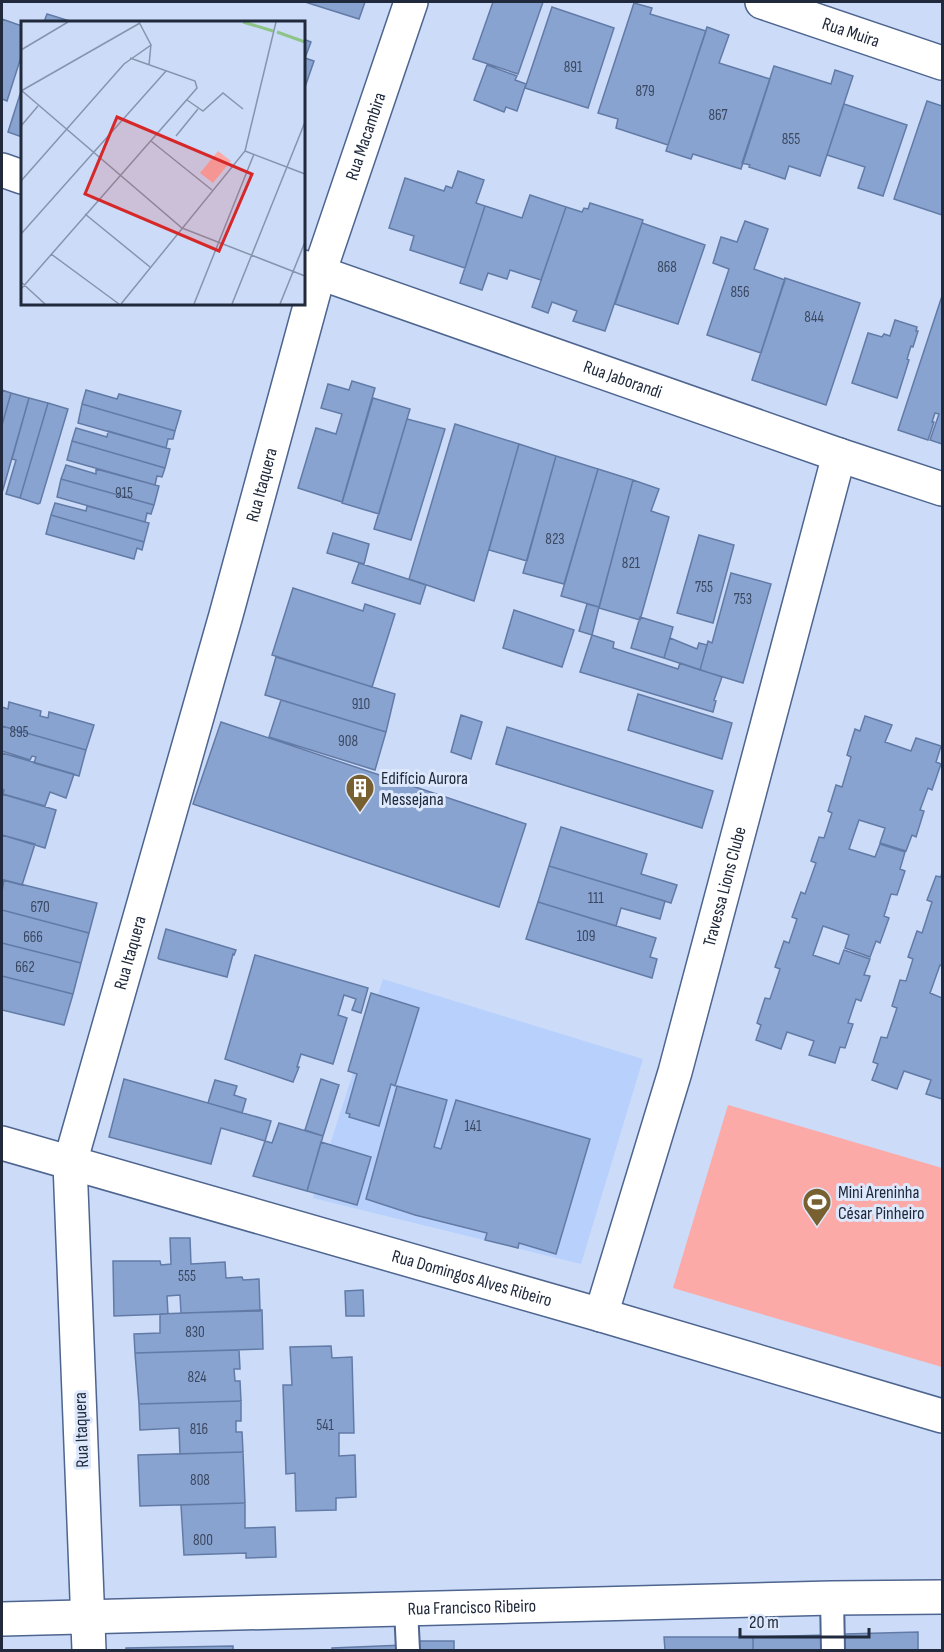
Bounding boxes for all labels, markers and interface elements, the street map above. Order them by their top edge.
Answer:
street label: Rua Muira [820,13,882,52]
inset map [21,21,304,304]
house number: 891 [564,58,583,77]
house number: 879 [635,82,655,101]
street label: Rua Macambira [341,90,391,183]
house number: 867 [708,106,728,125]
house number: 855 [782,130,800,149]
house number: 868 [657,258,677,277]
house number: 856 [730,283,750,302]
house number: 844 [804,308,824,327]
street label: Rua Jaborandi [581,356,665,403]
street label: Rua Itaquera [242,446,282,524]
house number: 915 [115,484,133,503]
house number: 823 [545,530,565,549]
house number: 821 [622,554,641,573]
house number: 755 [695,578,713,597]
house number: 753 [734,590,752,609]
house number: 910 [352,695,370,714]
house number: 895 [9,723,29,742]
house number: 908 [338,732,358,751]
place label: Edifício Aurora Messejana [381,768,468,810]
building icon: Edifício Aurora Messejana [344,772,376,814]
street label: Travessa Lions Clube [699,824,751,949]
house number: 111 [588,889,605,908]
house number: 670 [30,898,50,917]
street label: Rua Itaquera [110,913,151,992]
house number: 109 [577,927,595,946]
house number: 666 [23,928,43,947]
house number: 662 [15,958,35,977]
house number: 141 [465,1117,482,1136]
place label: Mini Areninha César Pinheiro [838,1182,924,1224]
sports icon: Mini Areninha César Pinheiro [801,1186,833,1228]
street label: Rua Domingos Alves Ribeiro [389,1246,554,1311]
house number: 555 [178,1267,196,1286]
house number: 830 [185,1323,205,1342]
house number: 824 [187,1368,207,1387]
street label: Rua Itaquera [70,1392,93,1468]
house number: 541 [316,1416,335,1435]
house number: 816 [190,1420,208,1439]
house number: 808 [190,1471,210,1490]
house number: 800 [193,1531,213,1550]
street label: Rua Francisco Ribeiro [407,1595,536,1620]
scale bar [740,1601,869,1639]
text: 20 m [749,1612,779,1633]

